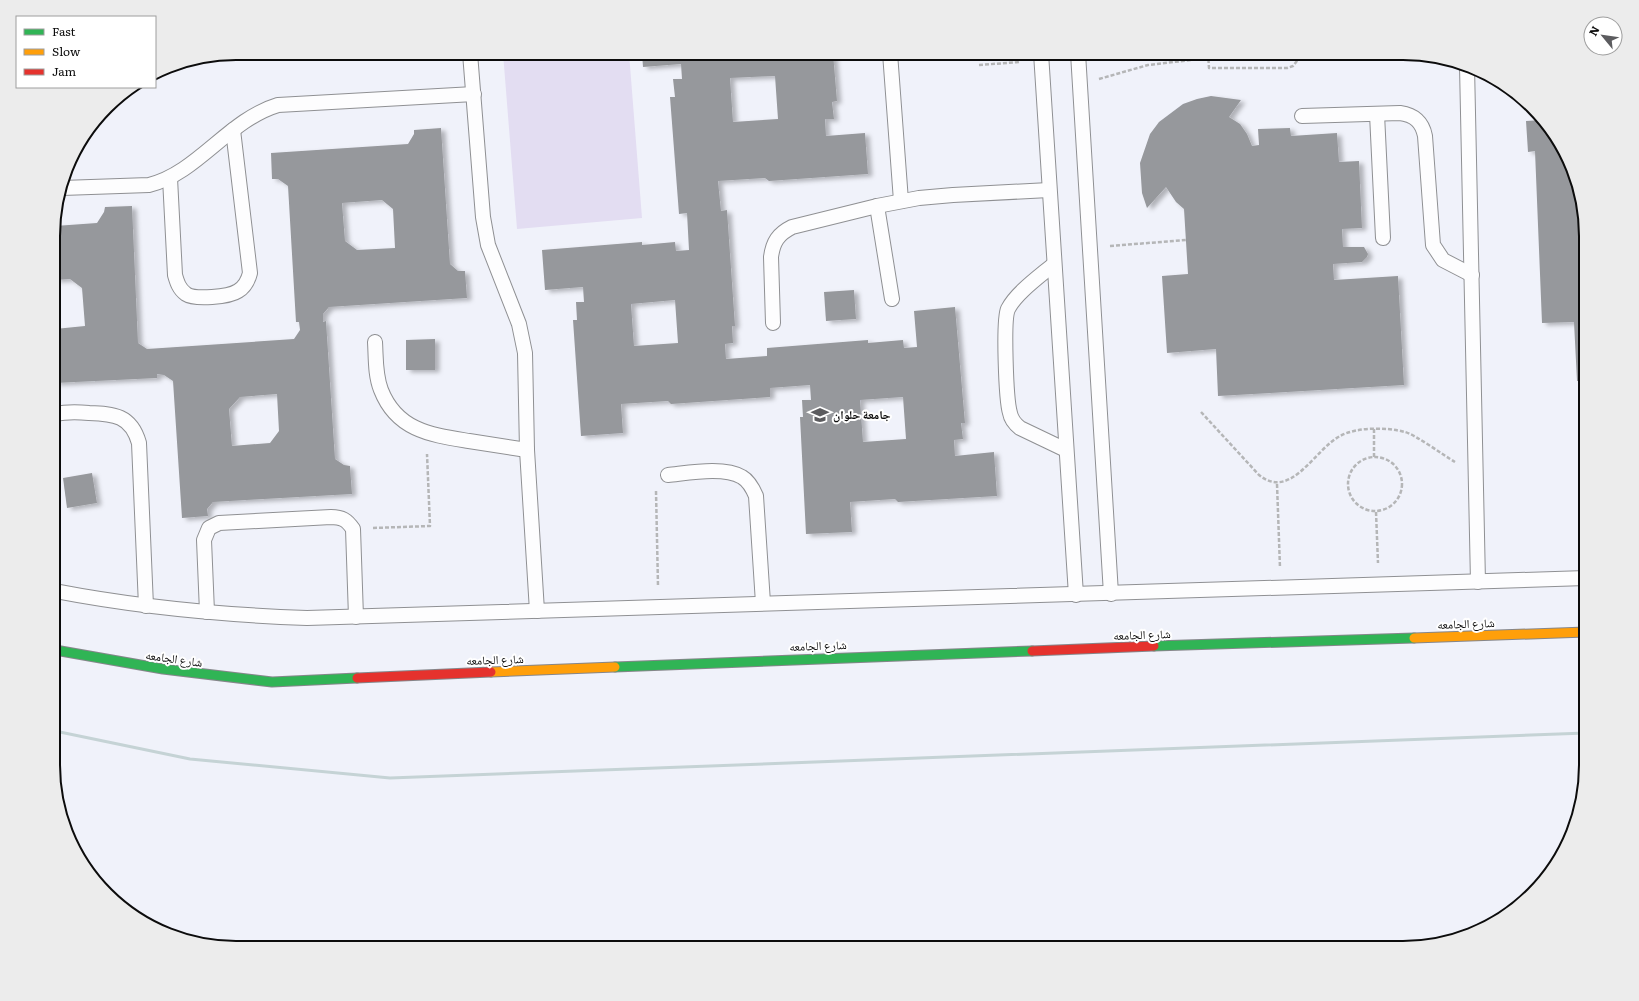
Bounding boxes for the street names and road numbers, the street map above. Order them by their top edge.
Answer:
street label: شارع الجامعه [1437,613,1495,633]
street label: شارع الجامعه [1113,624,1171,644]
street label: شارع الجامعه [789,635,847,655]
street label: شارع الجامعه [144,645,204,671]
street label: شارع الجامعه [466,649,524,669]

